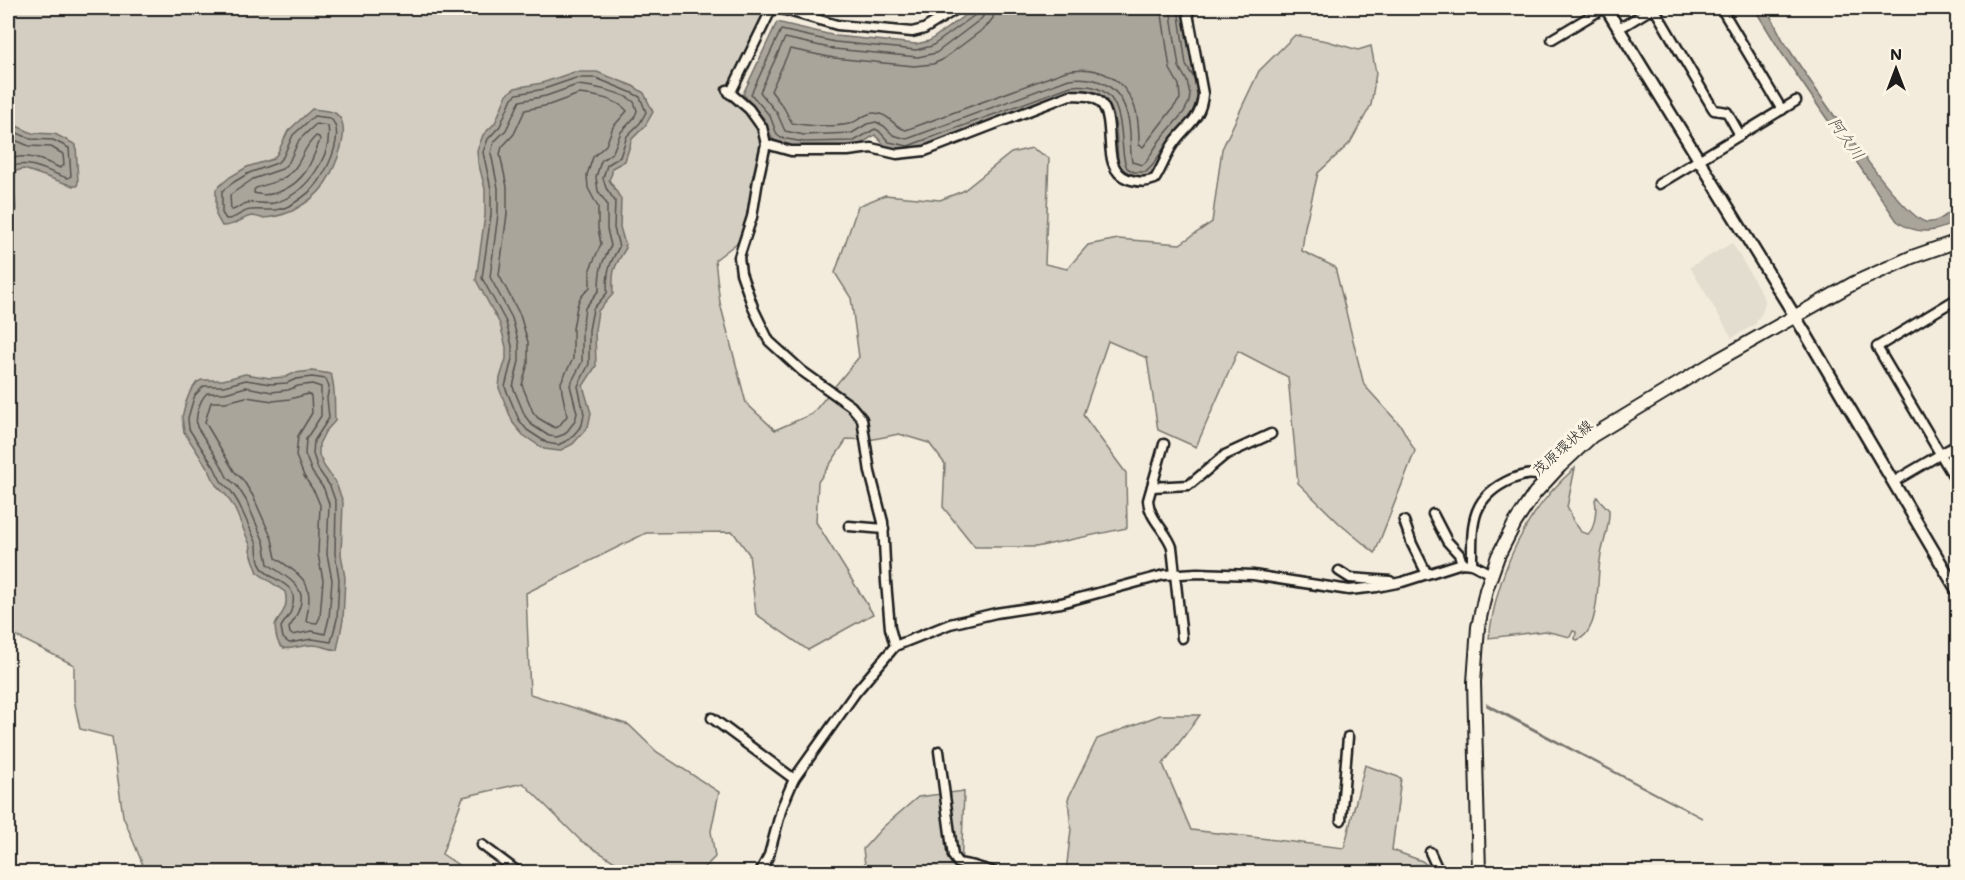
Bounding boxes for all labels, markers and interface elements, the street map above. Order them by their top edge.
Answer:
north arrow [1866,39,1926,99]
text: N [1890,43,1902,64]
water label: 阿久川 [1824,112,1870,164]
street label: 茂原環状線 [1527,414,1597,480]

